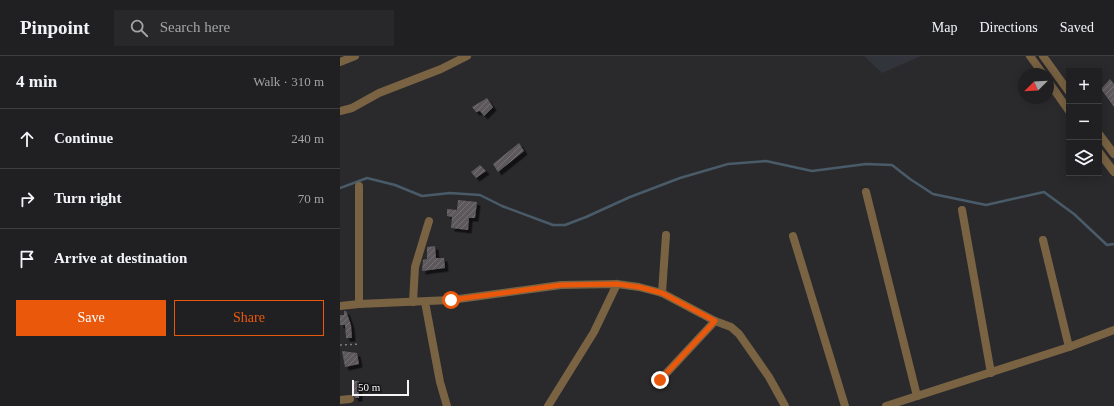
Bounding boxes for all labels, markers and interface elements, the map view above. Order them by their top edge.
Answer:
search box [114,10,394,46]
text: Pinpoint [20,17,90,38]
icon: search [128,17,150,39]
text: Search here [160,19,230,35]
text: Map [932,20,957,35]
text: Directions [979,20,1038,35]
text: Saved [1060,20,1094,35]
north arrow [1018,68,1054,104]
map controls [1066,68,1102,176]
button: + [1066,68,1102,104]
text: 4 min [16,72,57,91]
text: Walk · 310 m [253,74,324,89]
button: − [1066,104,1102,140]
icon: ahead [16,128,38,150]
text: Continue [54,130,113,146]
text: 240 m [291,131,324,146]
button: layers [1066,140,1102,176]
icon: right [16,188,38,210]
text: Turn right [54,190,121,206]
text: 70 m [298,191,324,206]
icon: arrive [16,248,38,270]
text: Arrive at destination [54,250,187,266]
route start [442,291,460,309]
button: Save [16,300,166,336]
button: Share [174,300,324,336]
route end [651,371,669,389]
scale bar [352,378,409,397]
text: 50 m [358,381,380,393]

